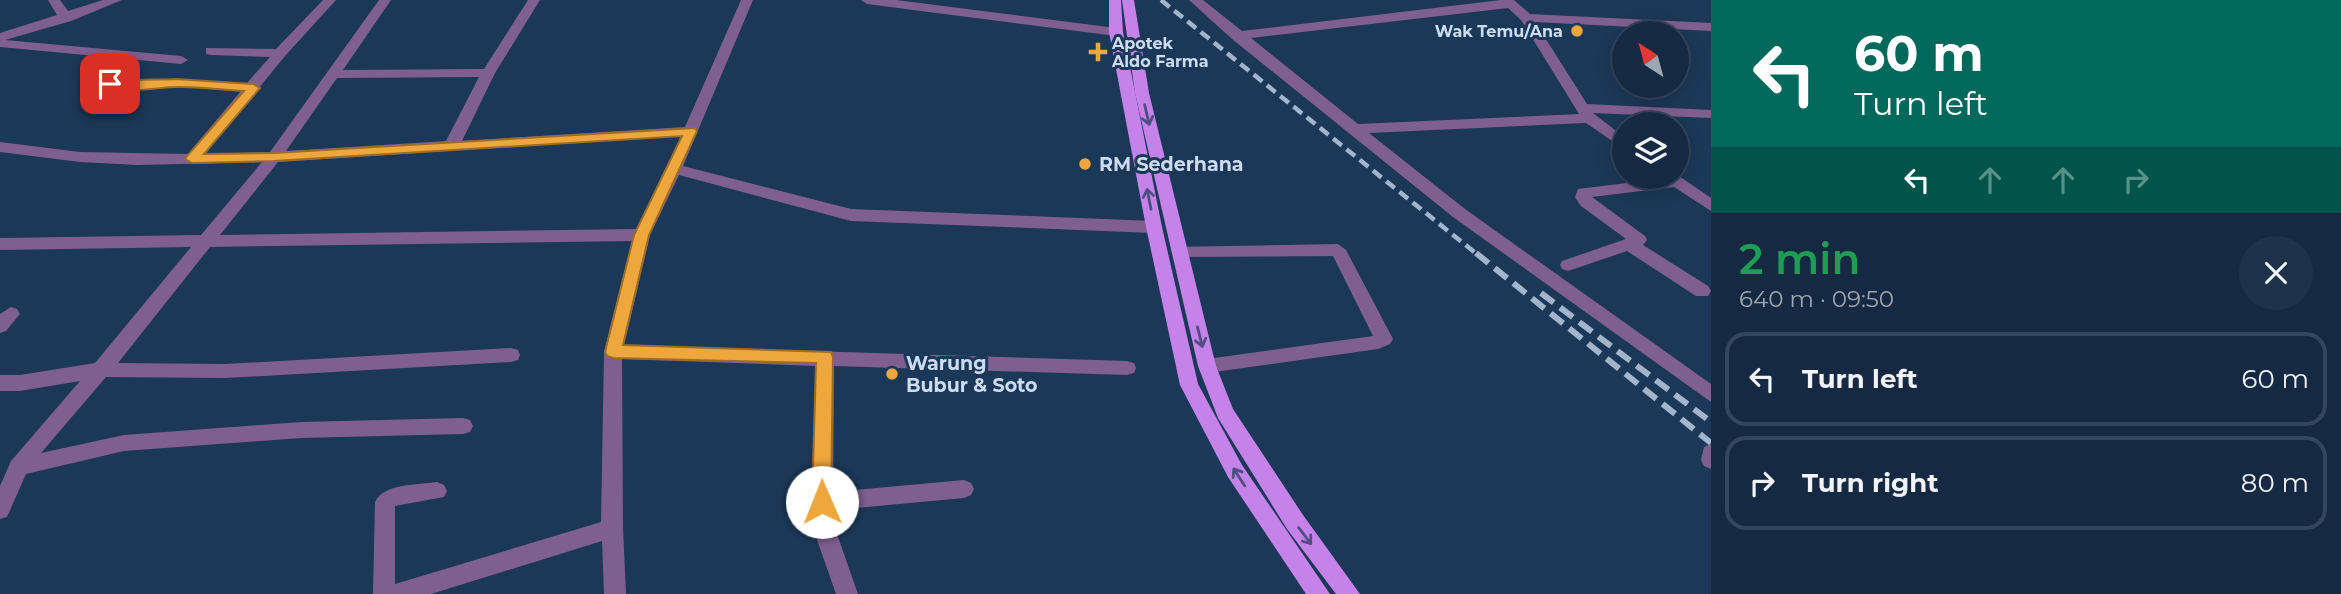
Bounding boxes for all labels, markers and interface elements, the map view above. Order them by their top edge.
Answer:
north arrow [1612,21,1689,98]
map controls [1612,21,1689,189]
place label: Wak Temu/Ana [1435,22,1563,41]
marker: Wak Temu/Ana [1569,23,1585,39]
text: 60 m [1854,24,1984,83]
icon: left [1739,28,1830,119]
place label: Apotek Aldo Farma [1111,34,1209,71]
marker: Apotek Aldo Farma [1090,44,1106,60]
pin [80,54,140,114]
icon: arrive [91,65,129,103]
text: Turn left [1854,84,1988,123]
one-way arrow [1142,104,1155,126]
button: layers [1612,112,1689,189]
place label: RM Sederhana [1099,153,1244,176]
marker: RM Sederhana [1077,156,1093,172]
icon: left [1898,161,1936,199]
icon: ahead [1971,161,2009,199]
icon: ahead [2044,161,2082,199]
icon: right [2117,161,2155,199]
one-way arrow [1141,188,1155,211]
text: 2 min [1739,233,1860,285]
button: close [2239,236,2313,310]
text: 640 m · 09:50 [1739,285,1894,313]
one-way arrow [1194,325,1207,348]
place label: Warung Bubur & Soto [906,352,1037,397]
icon: left [1743,360,1781,398]
text: Turn left [1802,363,1918,395]
text: 60 m [2242,363,2309,395]
marker: Warung Bubur & Soto [884,366,900,382]
icon: right [1743,464,1781,502]
position arrow [785,465,859,539]
text: Turn right [1802,467,1938,499]
text: 80 m [2241,467,2309,499]
one-way arrow [1232,468,1247,487]
one-way arrow [1298,527,1313,545]

